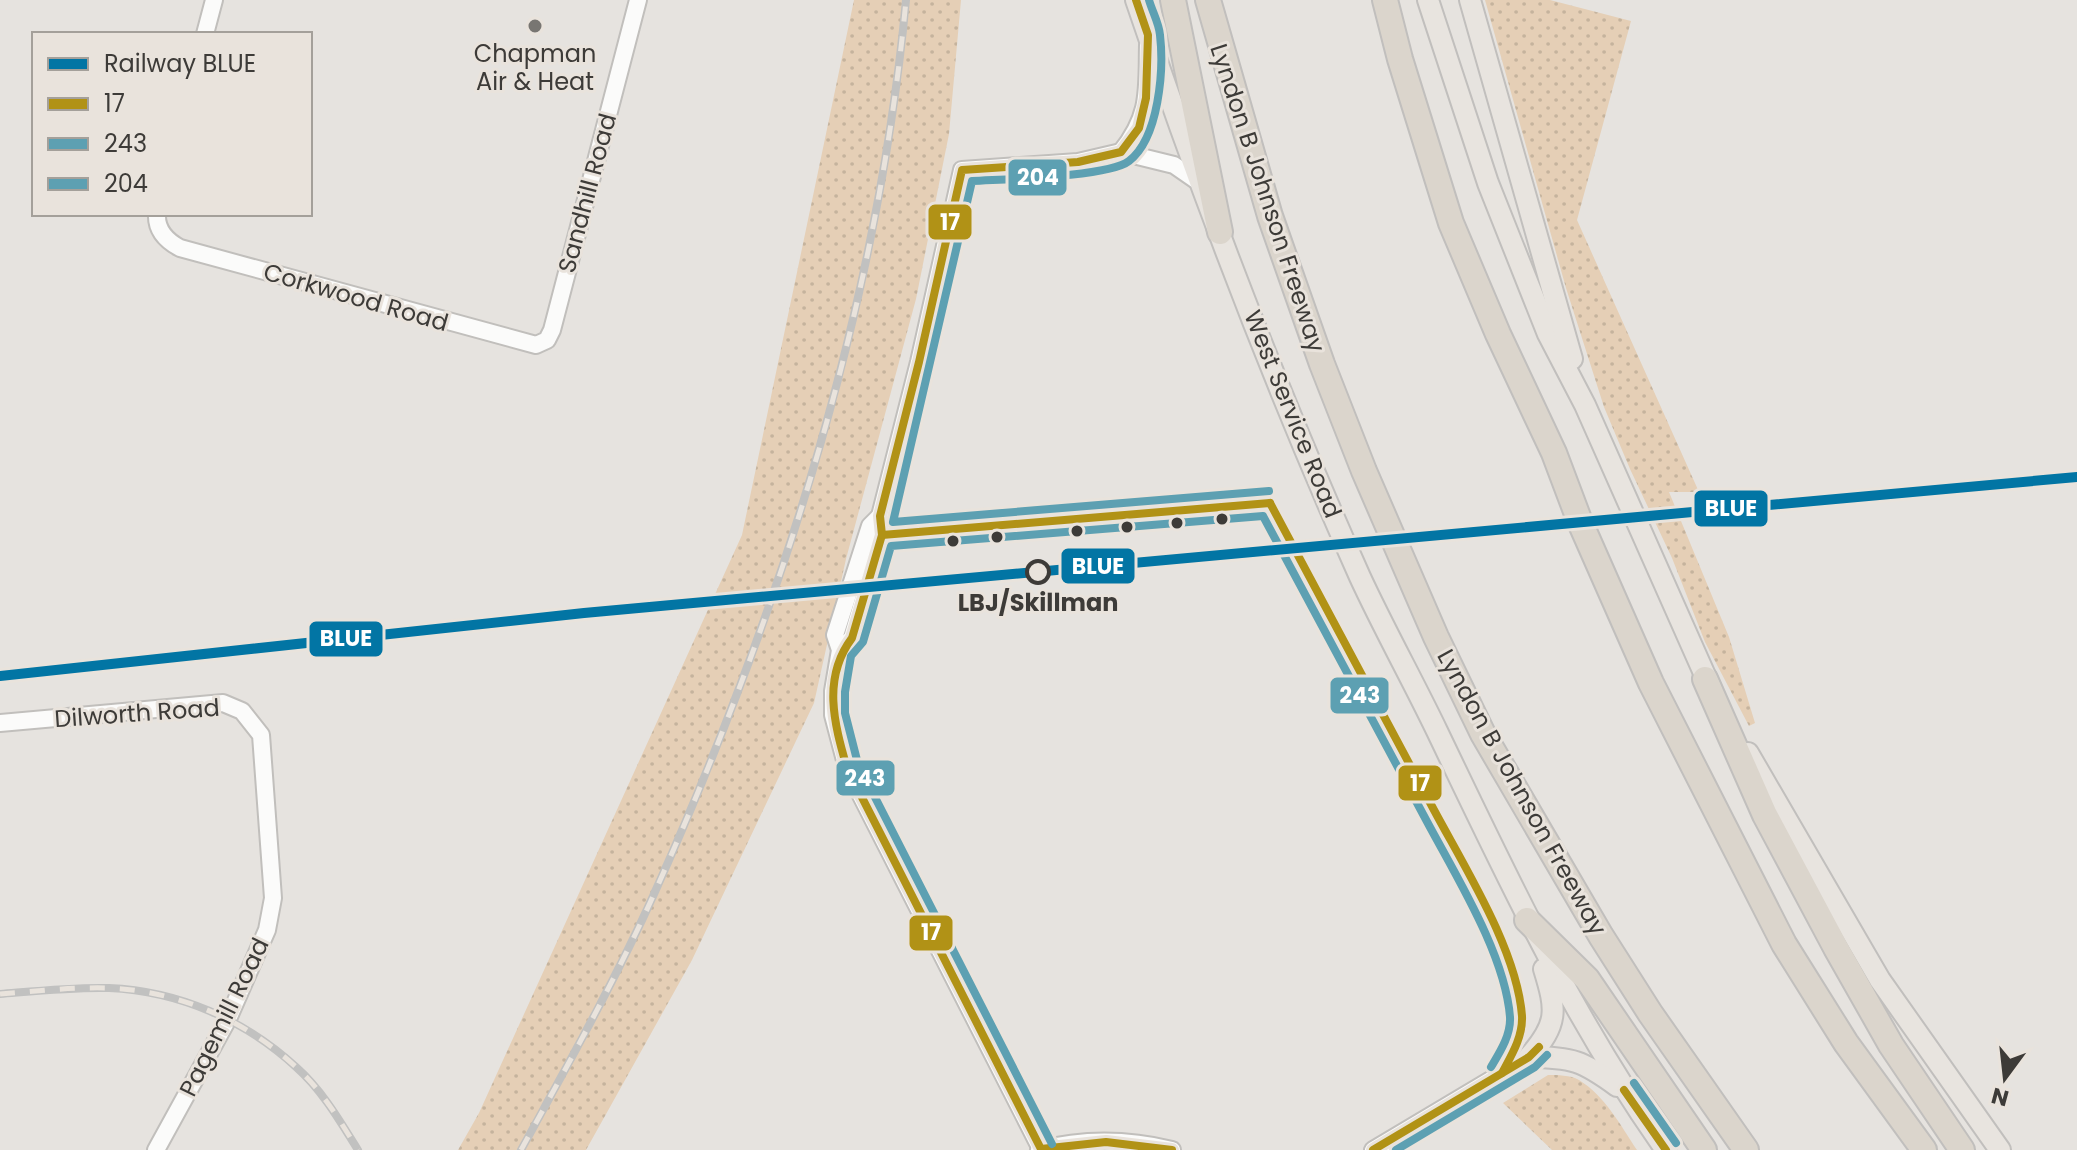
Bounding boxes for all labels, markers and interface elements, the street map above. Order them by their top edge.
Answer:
marker: Chapman Air & Heat [526,17,544,35]
legend [32,32,312,216]
place label: Chapman Air & Heat [474,37,596,98]
street label: Lyndon B Johnson Freeway [1202,40,1334,357]
text: Railway BLUE [104,47,256,80]
text: 17 [104,87,125,120]
street label: Sandhill Road [550,110,624,276]
text: 243 [104,127,147,160]
line badge: 204 [1007,158,1068,197]
text: 204 [1017,162,1059,193]
text: 204 [104,167,148,200]
line badge: 17 [927,203,973,241]
text: 17 [940,207,960,238]
street label: Corkwood Road [260,255,452,339]
street label: West Service Road [1236,305,1350,523]
line badge: BLUE [1693,489,1769,528]
text: BLUE [1705,493,1757,524]
unlabelled marker [1214,511,1230,527]
unlabelled marker [1169,515,1185,531]
unlabelled marker [1119,519,1135,535]
unlabelled marker [1069,523,1085,539]
unlabelled marker [989,529,1005,545]
unlabelled marker [945,533,961,549]
line badge: BLUE [1060,547,1136,585]
text: BLUE [1072,551,1124,582]
marker: LBJ/Skillman [1026,560,1050,584]
place label: LBJ/Skillman [958,586,1118,619]
line badge: BLUE [308,620,384,658]
text: BLUE [320,623,372,654]
street label: Lyndon B Johnson Freeway [1429,643,1615,941]
line badge: 243 [1329,676,1390,715]
text: 243 [1340,680,1380,711]
street label: Dilworth Road [53,691,221,735]
line badge: 243 [835,759,896,797]
text: 243 [845,763,885,794]
line badge: 17 [1397,764,1443,802]
text: 17 [1410,768,1430,799]
line badge: 17 [908,914,954,952]
text: 17 [921,917,941,948]
street label: Pagemill Road [171,932,277,1102]
north arrow [1965,1038,2045,1118]
text: N [1988,1080,2012,1114]

